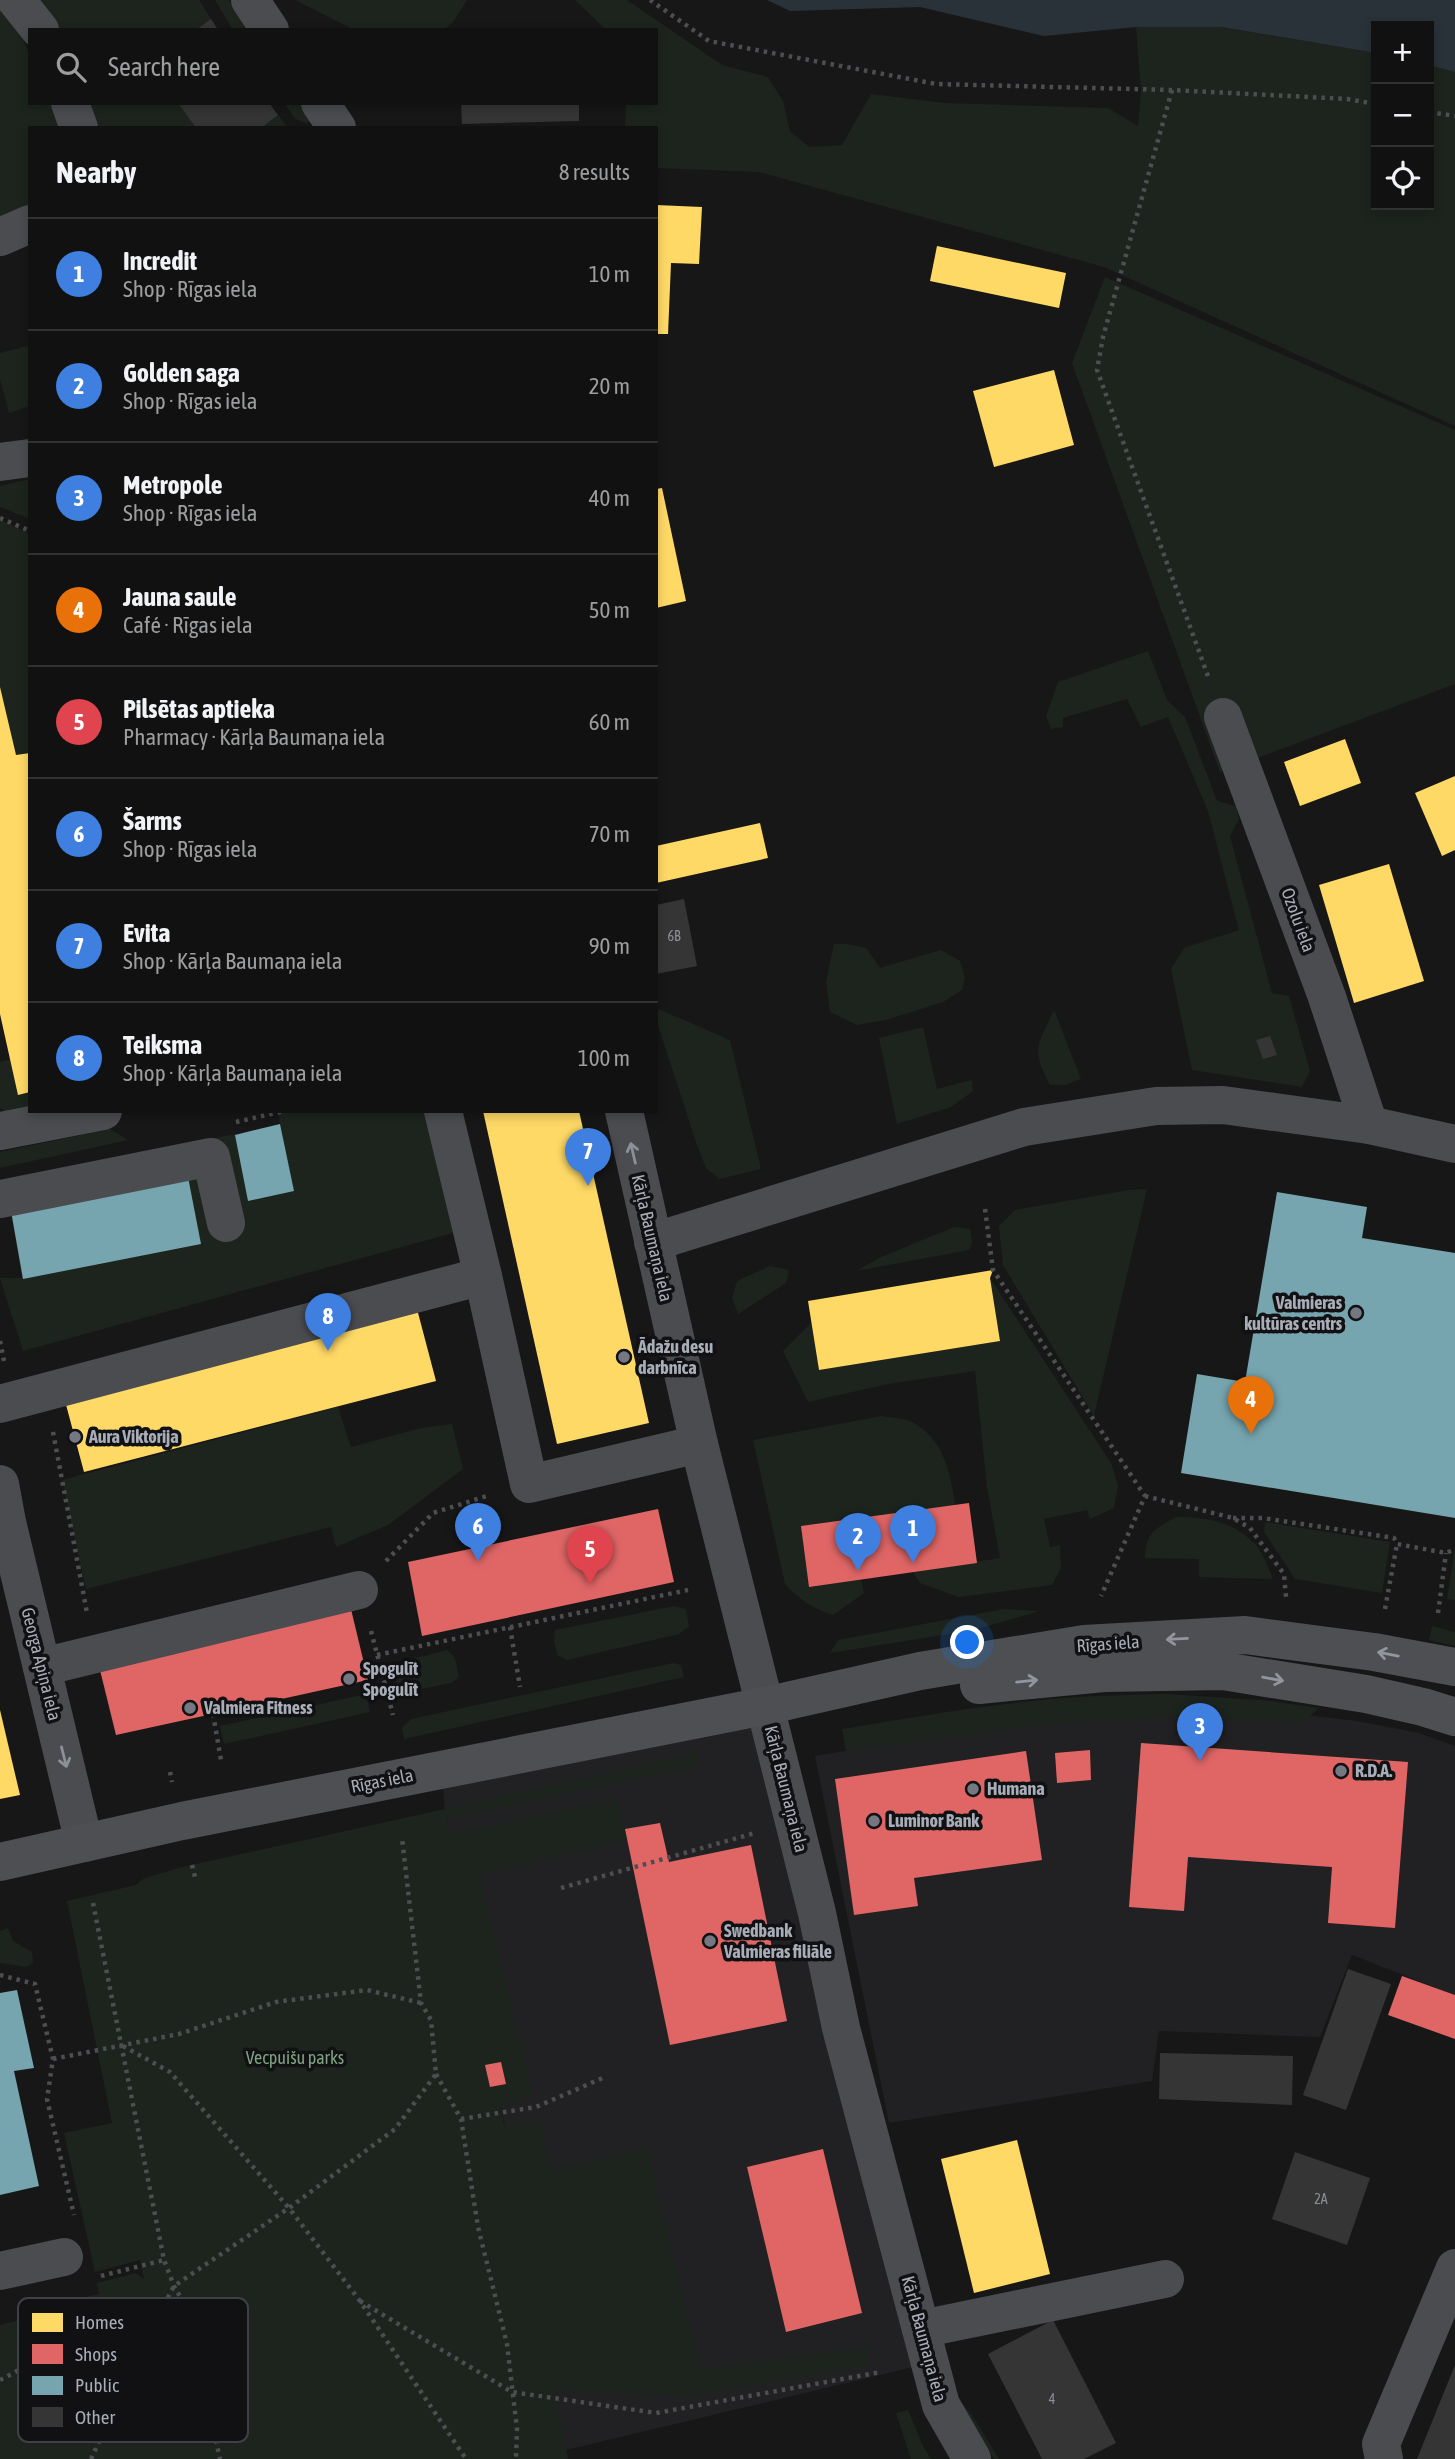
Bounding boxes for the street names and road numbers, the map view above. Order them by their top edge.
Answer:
street label: Ozolu iela [1277,885,1320,955]
street label: Kārļa Baumaņa iela [628,1172,677,1303]
street label: Georga Apiņa iela [17,1605,66,1722]
street label: Rīgas iela [1076,1631,1140,1656]
street label: Kārļa Baumaņa iela [761,1723,812,1854]
street label: Rīgas iela [349,1764,415,1797]
street label: Kārļa Baumaņa iela [898,2274,951,2404]

